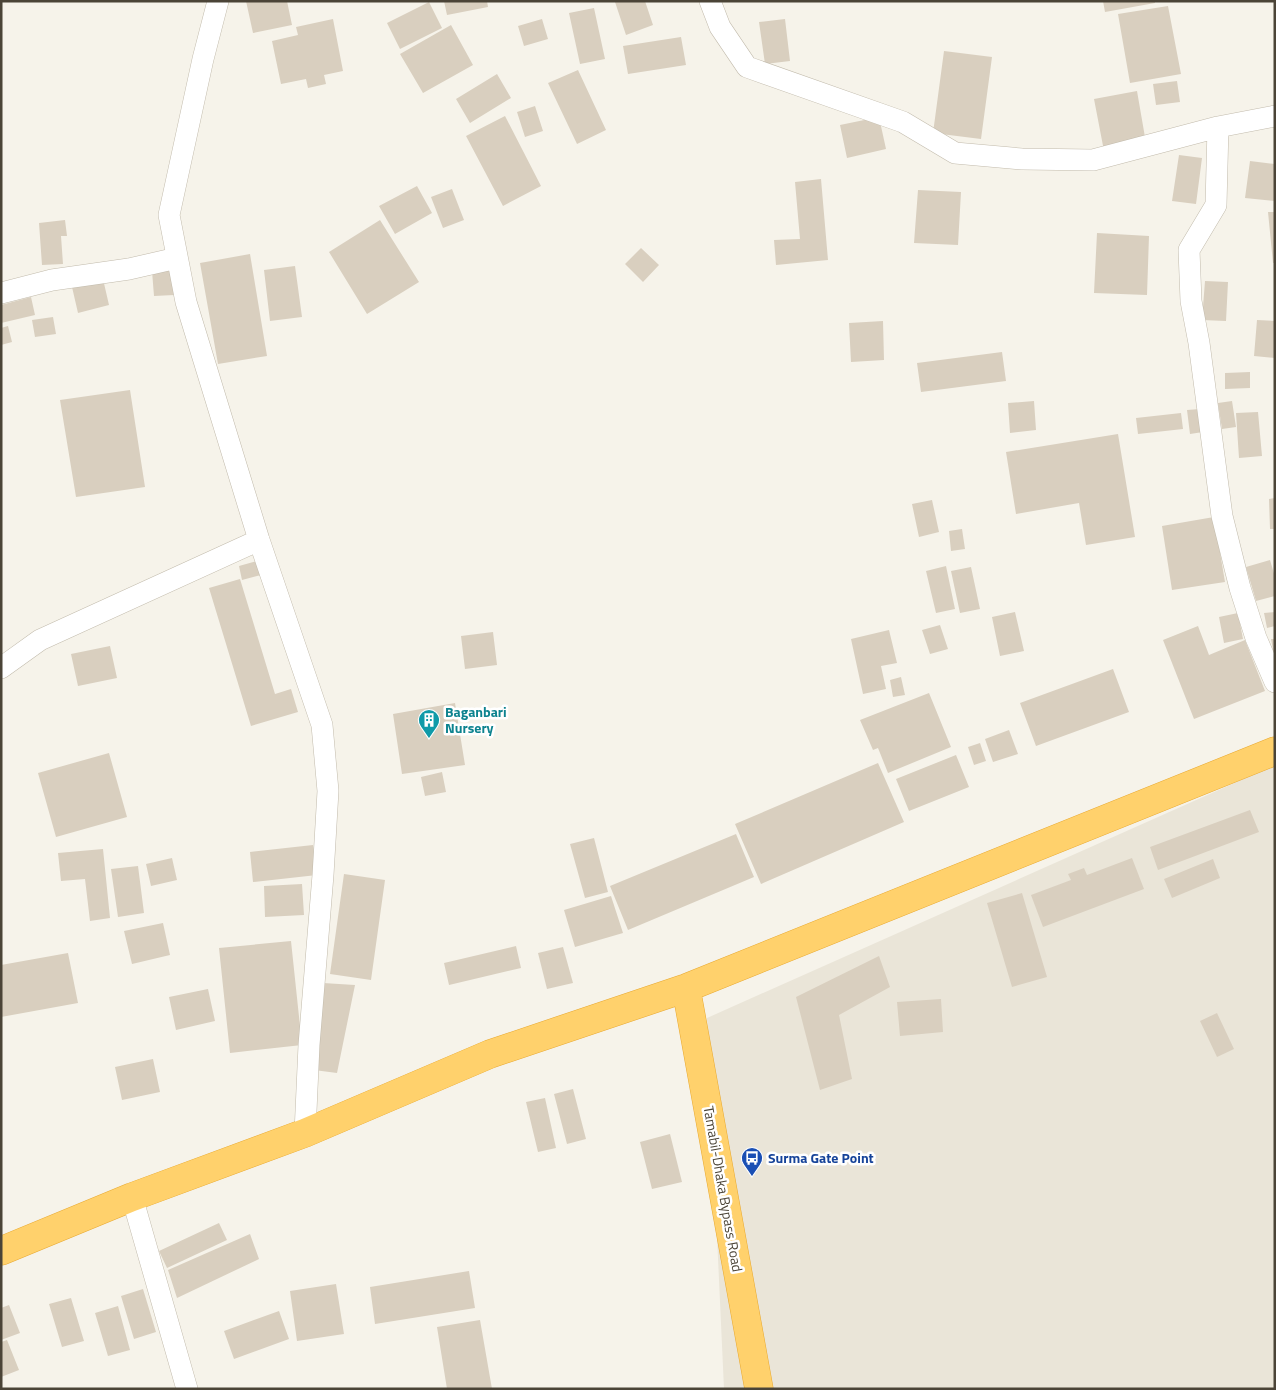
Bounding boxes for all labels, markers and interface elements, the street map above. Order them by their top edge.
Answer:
place label: Baganbari Nursery [445,701,507,738]
building icon: Baganbari Nursery [417,708,441,739]
street label: Tamabil-Dhaka Bypass Road [699,1104,748,1274]
bus stop icon: Surma Gate Point [740,1146,764,1177]
place label: Surma Gate Point [768,1147,874,1168]

